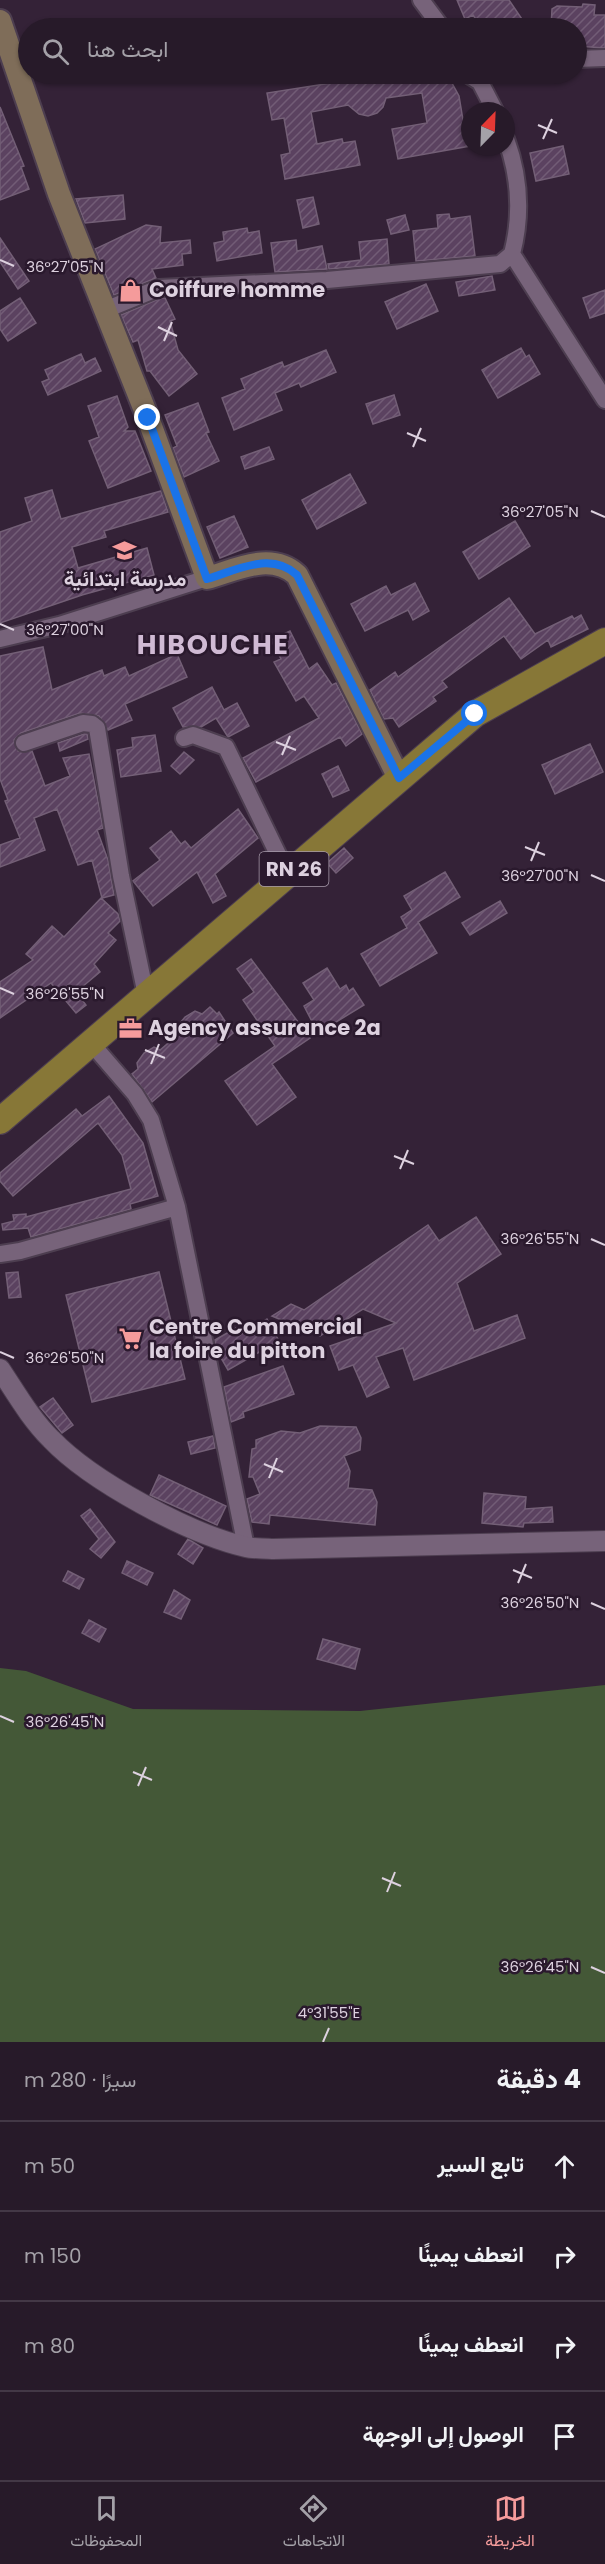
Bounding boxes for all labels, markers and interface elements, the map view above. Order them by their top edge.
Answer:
search box [18,18,587,84]
text: ابحث هنا [87,34,168,65]
icon: search [39,35,72,68]
north arrow [461,102,515,156]
text: 36°27'05"N [26,256,104,277]
place label: Coiffure homme [149,275,325,304]
shop icon: Coiffure homme [118,277,144,303]
route end [134,404,160,430]
text: 36°27'05"N [501,501,579,522]
school or university icon: مدرسة ابتدائية [112,538,138,564]
place label: مدرسة ابتدائية [64,564,186,593]
text: 36°27'00"N [26,619,104,640]
district label: HIBOUCHE [137,626,289,663]
route start [461,700,487,726]
road number: RN 26 [260,852,328,886]
text: 36°27'00"N [501,865,579,886]
text: 36°26'55"N [26,983,104,1004]
place label: Agency assurance 2a [148,1013,381,1042]
office icon: Agency assurance 2a [117,1015,143,1041]
text: 36°26'55"N [501,1228,579,1249]
place label: Centre Commercial la foire du pitton [149,1312,362,1365]
supermarket icon: Centre Commercial la foire du pitton [118,1326,144,1352]
text: 36°26'50"N [26,1347,104,1368]
text: 36°26'50"N [501,1592,579,1613]
text: 36°26'45"N [26,1711,104,1732]
text: 36°26'45"N [501,1956,579,1977]
text: 4°31'55"E [298,2002,360,2023]
text: 4 دقيقة [497,2061,581,2097]
text: سيرًا · 280 m [24,2066,136,2094]
text: تابع السير [437,2149,524,2180]
icon: ahead [548,2150,581,2183]
text: 50 m [24,2152,75,2180]
text: انعطف يمينًا [418,2239,524,2270]
icon: right [548,2240,581,2273]
text: 150 m [24,2242,81,2270]
text: انعطف يمينًا [418,2329,524,2360]
icon: right [548,2330,581,2363]
text: 80 m [24,2332,75,2360]
text: الوصول إلى الوجهة [363,2419,524,2450]
icon: arrive [548,2420,581,2453]
tab: المحفوظات [70,2492,142,2555]
tab: الاتجاهات [283,2492,345,2555]
tab: الخريطة [485,2492,535,2555]

